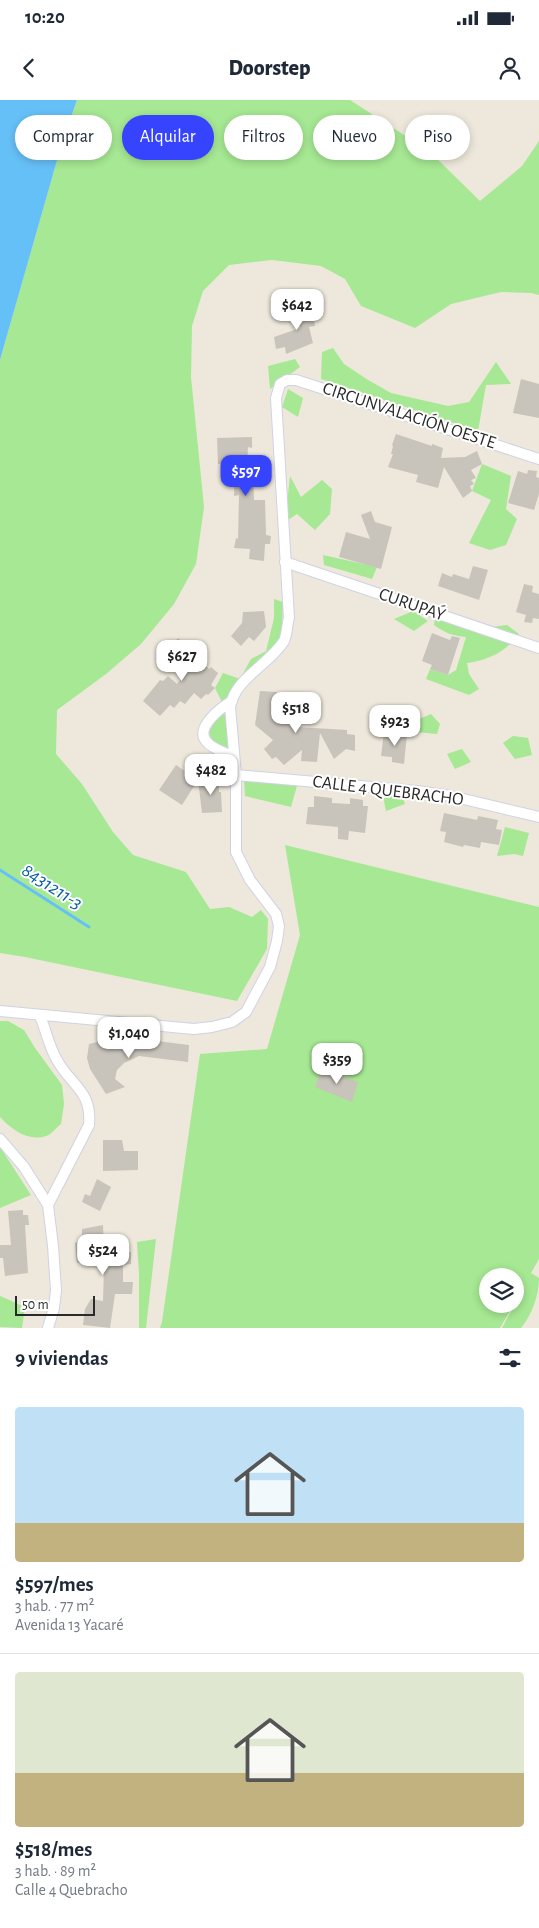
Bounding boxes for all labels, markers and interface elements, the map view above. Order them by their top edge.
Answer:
text: 10:20 [25,8,65,27]
icon: back [15,54,43,82]
icon: person [496,54,524,82]
text: Doorstep [228,57,311,79]
chip: Comprar [15,115,112,160]
chip: Alquilar [122,115,214,160]
chip: Filtros [224,115,303,160]
chip: Nuevo [313,115,395,160]
chip: Piso [405,115,470,160]
pin: $642 [267,288,327,331]
text: $642 [282,297,312,313]
street label: CIRCUNVALACIÓN OESTE [320,377,499,453]
pin: $597 [216,454,276,497]
text: $597 [232,463,260,479]
street label: CURUPA´Y [376,582,449,625]
pin: $627 [152,640,212,682]
text: $627 [167,648,197,664]
pin: $518 [266,692,326,734]
text: $518 [282,700,310,716]
pin: $923 [365,704,425,747]
text: $923 [380,713,410,729]
pin: $482 [181,754,241,796]
text: $482 [196,762,226,778]
street label: CALLE 4 QUEBRACHO [311,773,465,809]
water label: 8431211-3 [18,861,86,913]
pin: $1,040 [88,1016,170,1059]
text: $1,040 [108,1025,150,1041]
pin: $359 [307,1042,367,1085]
text: $359 [323,1051,351,1067]
pin: $524 [73,1234,133,1276]
text: $524 [88,1242,118,1258]
map controls [479,1268,524,1313]
button: layers [479,1268,524,1313]
scale bar [15,1293,95,1316]
text: 50 m [22,1298,49,1312]
icon: filters [496,1344,524,1372]
text: 9 viviendas [15,1348,108,1369]
icon: home [225,1439,315,1529]
text: $597/mes [15,1574,94,1595]
text: 3 hab. · 77 m² [15,1598,94,1614]
text: Avenida 13 Yacaré [15,1617,124,1633]
icon: home [225,1705,315,1795]
text: $518/mes [15,1839,92,1860]
text: 3 hab. · 89 m² [15,1863,96,1879]
text: Calle 4 Quebracho [15,1882,128,1898]

